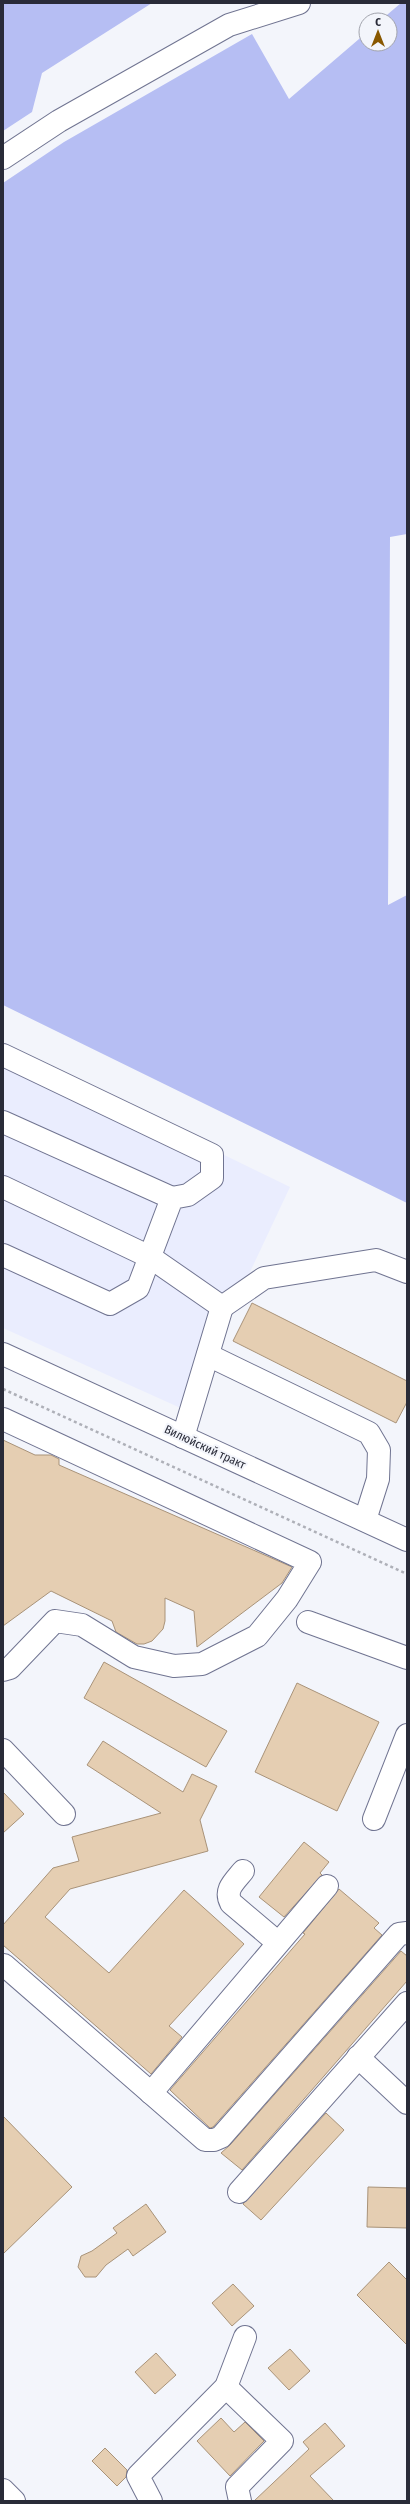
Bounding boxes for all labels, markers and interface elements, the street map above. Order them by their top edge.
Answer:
north arrow [358,12,398,52]
text: С [375,16,381,29]
street label: Вилюйский тракт [162,1422,248,1472]

